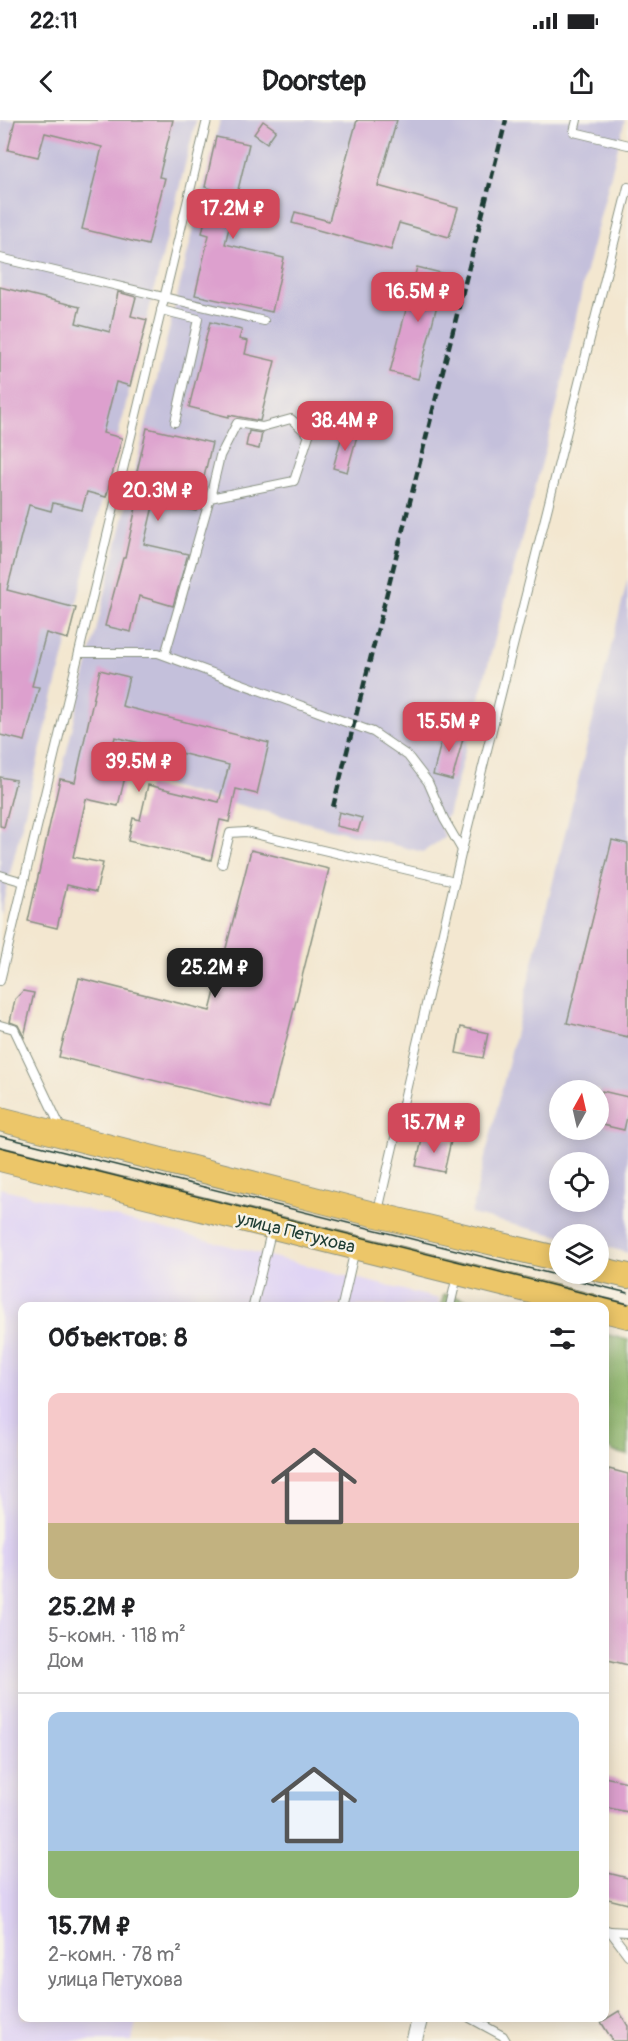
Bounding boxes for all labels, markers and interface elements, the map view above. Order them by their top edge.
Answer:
text: 22:11 [30,7,78,35]
icon: back [30,65,63,98]
text: Doorstep [262,65,366,98]
icon: share [565,65,598,98]
pin: 17.2M ₽ [178,189,288,240]
text: 17.2M ₽ [201,196,265,221]
pin: 16.5M ₽ [363,272,473,323]
text: 16.5M ₽ [385,279,451,304]
pin: 38.4M ₽ [290,401,400,452]
text: 38.4M ₽ [311,408,379,433]
pin: 20.3M ₽ [103,471,213,522]
text: 20.3M ₽ [122,478,194,503]
pin: 15.5M ₽ [394,702,504,753]
text: 15.5M ₽ [417,709,481,734]
pin: 39.5M ₽ [84,742,194,793]
text: 39.5M ₽ [105,749,173,774]
pin: 25.2M ₽ [160,948,270,999]
text: 25.2M ₽ [181,955,249,980]
north arrow [549,1080,609,1140]
map controls [549,1080,609,1284]
pin: 15.7M ₽ [379,1103,489,1154]
text: 15.7M ₽ [402,1110,466,1135]
button: locate [549,1152,609,1212]
street label: улица Петухова [234,1207,357,1259]
button: layers [549,1224,609,1284]
text: Объектов: 8 [48,1322,187,1354]
icon: filters [546,1322,579,1355]
icon: home [260,1432,368,1540]
text: 25.2M ₽ [48,1591,137,1623]
text: 5-комн. · 118 m² [48,1623,186,1648]
text: Дом [48,1648,84,1673]
icon: home [260,1751,368,1859]
text: 15.7M ₽ [48,1910,132,1942]
text: 2-комн. · 78 m² [48,1942,181,1967]
text: улица Петухова [48,1967,182,1992]

